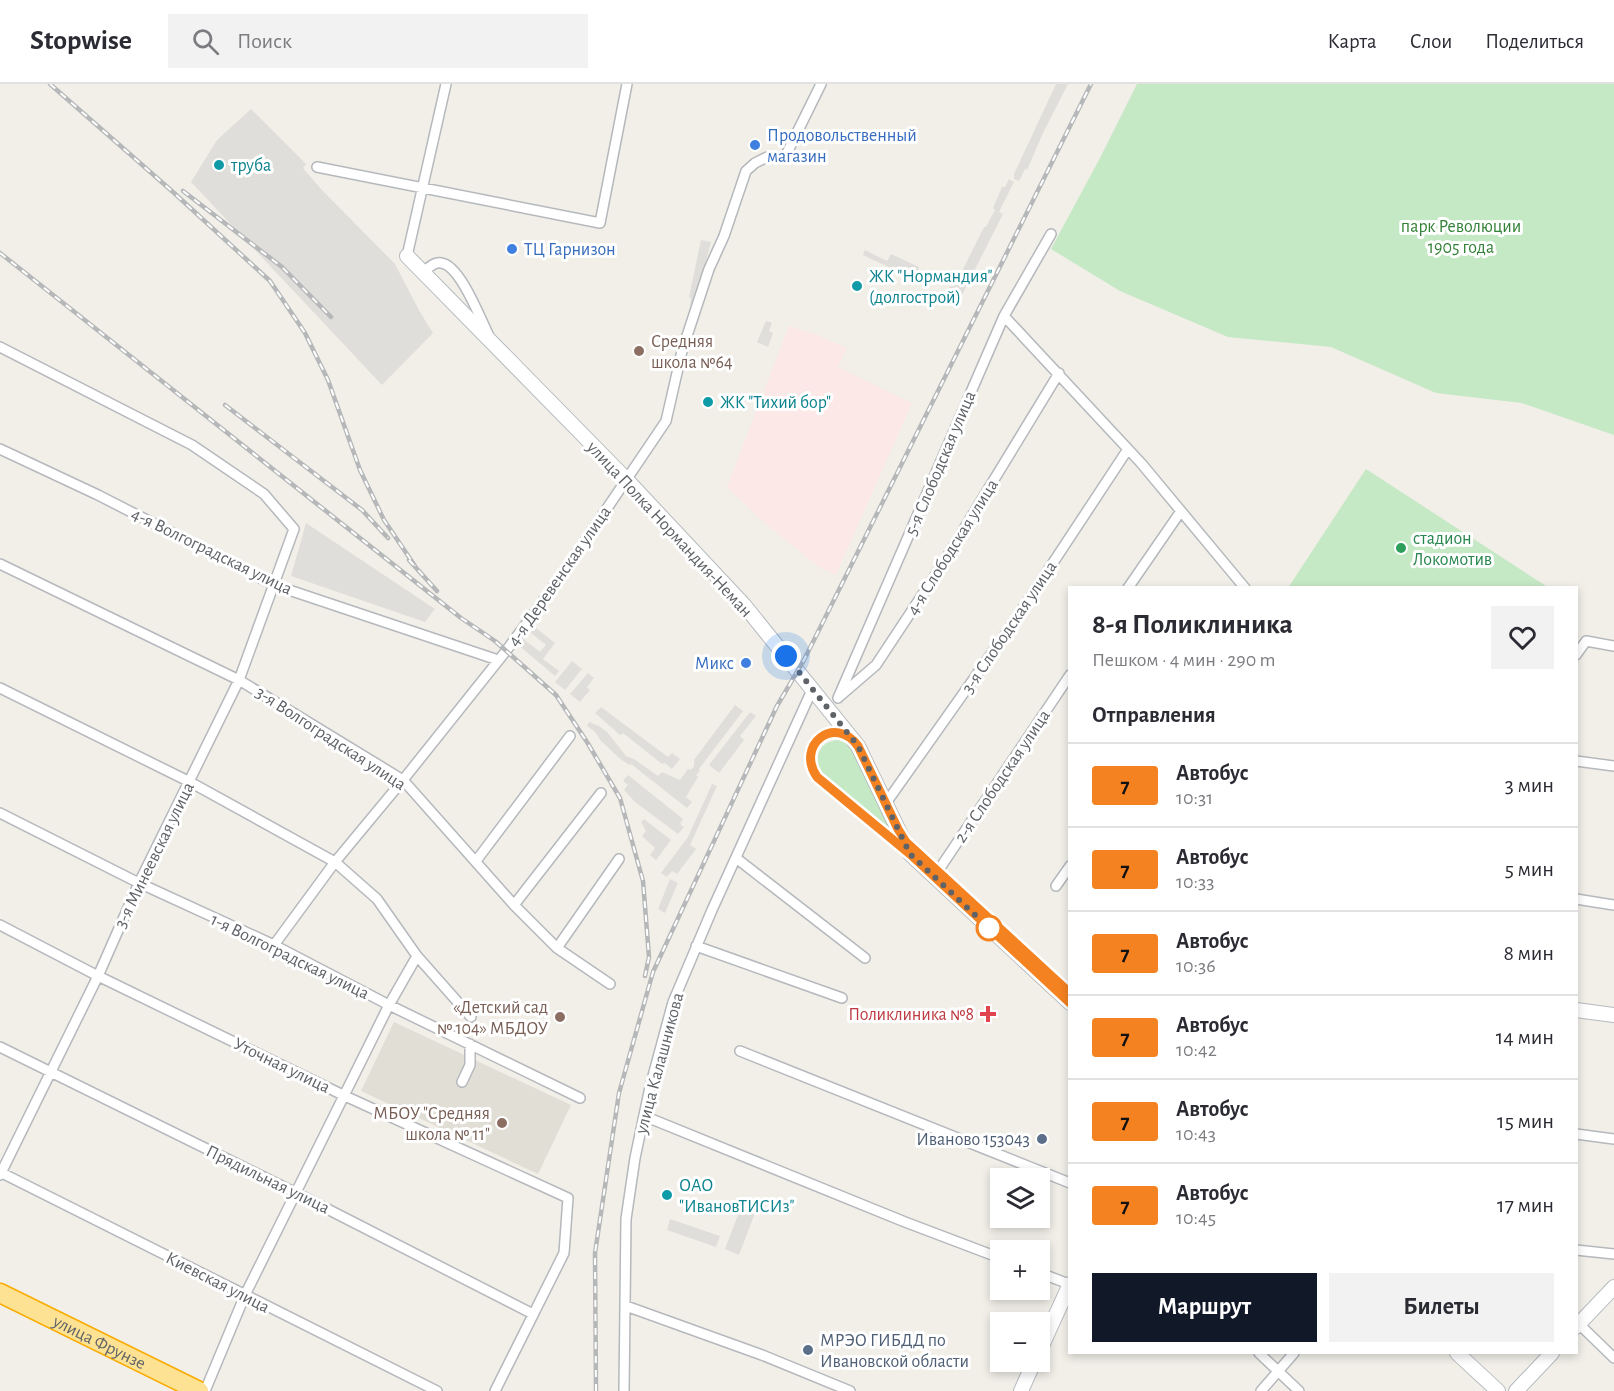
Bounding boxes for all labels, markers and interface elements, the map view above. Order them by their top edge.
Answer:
search box [168,14,588,68]
icon: search [189,25,222,58]
text: Stopwise [30,27,132,55]
text: Поиск [237,30,292,52]
text: Карта [1327,31,1377,52]
text: Слои [1410,31,1452,52]
text: Поделиться [1485,31,1584,52]
place label: Продовольственный магазин [767,127,917,166]
marker: Продовольственный магазин [748,138,762,152]
place label: труба [230,156,271,175]
marker: труба [212,158,226,172]
park label: парк Революции 1905 года [1401,218,1521,257]
place label: ТЦ Гарнизон [524,241,616,259]
marker: ТЦ Гарнизон [505,242,519,256]
place label: ЖК "Нормандия" (долгострой) [869,268,992,307]
marker: ЖК "Нормандия" (долгострой) [850,279,864,293]
place label: Средняя школа №64 [651,333,733,372]
marker: Средняя школа №64 [632,344,646,358]
street label: 5-я Слободская улица [901,388,980,538]
place label: ЖК "Тихий бор" [720,393,831,412]
marker: ЖК "Тихий бор" [701,395,715,409]
street label: улица Полка Нормандия-Неман [582,438,755,621]
street label: 4-я Слободская улица [903,476,1002,619]
street label: 4-я Деревенская улица [505,503,615,650]
street label: 4-я Волгоградская улица [128,505,295,599]
place label: стадион Локомотив [1413,530,1492,569]
marker: стадион Локомотив [1394,541,1408,555]
street label: 3-я Слободская улица [958,558,1061,697]
button: heart [1491,606,1554,669]
text: 8-я Поликлиника [1092,611,1293,639]
your location [771,641,801,671]
text: Пешком · 4 мин · 290 m [1092,650,1276,670]
place label: Микс [695,655,734,673]
marker: Микс [739,656,753,670]
street label: 3-я Волгоградская улица [252,684,409,794]
text: Отправления [1092,704,1216,726]
street label: 2-я Слободская улица [951,706,1054,846]
text: Автобус [1176,762,1249,784]
text: 3 мин [1505,774,1554,796]
text: 7 [1120,775,1130,796]
street label: 3-я Минеевская улица [112,780,198,931]
text: 10:31 [1176,788,1213,808]
text: Автобус [1176,846,1249,868]
text: 5 мин [1505,858,1554,880]
text: 7 [1120,859,1130,880]
text: 10:33 [1176,872,1215,892]
street label: 1-я Волгоградская улица [207,911,372,1003]
unlabelled marker [976,915,1002,941]
text: Автобус [1176,930,1249,952]
text: 8 мин [1503,942,1554,964]
text: 7 [1120,943,1130,964]
text: 10:36 [1176,956,1216,976]
street label: улица Калашникова [632,991,687,1137]
place label: «Детский сад № 104» МБДОУ [437,999,548,1038]
marker: Поликлиника №8 [979,1005,997,1023]
place label: Поликлиника №8 [848,1006,974,1024]
marker: «Детский сад № 104» МБДОУ [553,1010,567,1024]
text: Автобус [1176,1014,1249,1036]
text: 14 мин [1496,1026,1554,1048]
text: 7 [1120,1027,1130,1048]
street label: Уточная улица [230,1035,333,1097]
text: 10:42 [1176,1040,1217,1060]
text: Автобус [1176,1098,1249,1120]
place label: МБОУ "Средняя школа № 11" [373,1105,490,1144]
text: 15 мин [1497,1110,1554,1132]
text: 7 [1120,1111,1130,1132]
marker: МБОУ "Средняя школа № 11" [495,1116,509,1130]
text: 10:43 [1176,1124,1216,1144]
place label: Иваново 153043 [916,1131,1030,1149]
marker: Иваново 153043 [1035,1132,1049,1146]
street label: Прядильная улица [203,1142,332,1218]
map controls [990,1168,1050,1372]
button: layers [990,1168,1050,1228]
place label: ОАО "ИвановТИСИз" [679,1177,795,1216]
text: Автобус [1176,1182,1249,1204]
marker: ОАО "ИвановТИСИз" [660,1188,674,1202]
text: 17 мин [1497,1194,1554,1216]
text: 7 [1120,1195,1130,1216]
text: 10:45 [1176,1208,1216,1228]
button: + [990,1240,1050,1300]
street label: Киевская улица [163,1249,272,1317]
button: Маршрут [1092,1273,1317,1342]
button: Билеты [1329,1273,1554,1342]
street label: улица Фрунзе [49,1312,148,1373]
button: − [990,1312,1050,1372]
place label: МРЭО ГИБДД по Ивановской области [820,1332,969,1371]
marker: МРЭО ГИБДД по Ивановской области [801,1343,815,1357]

